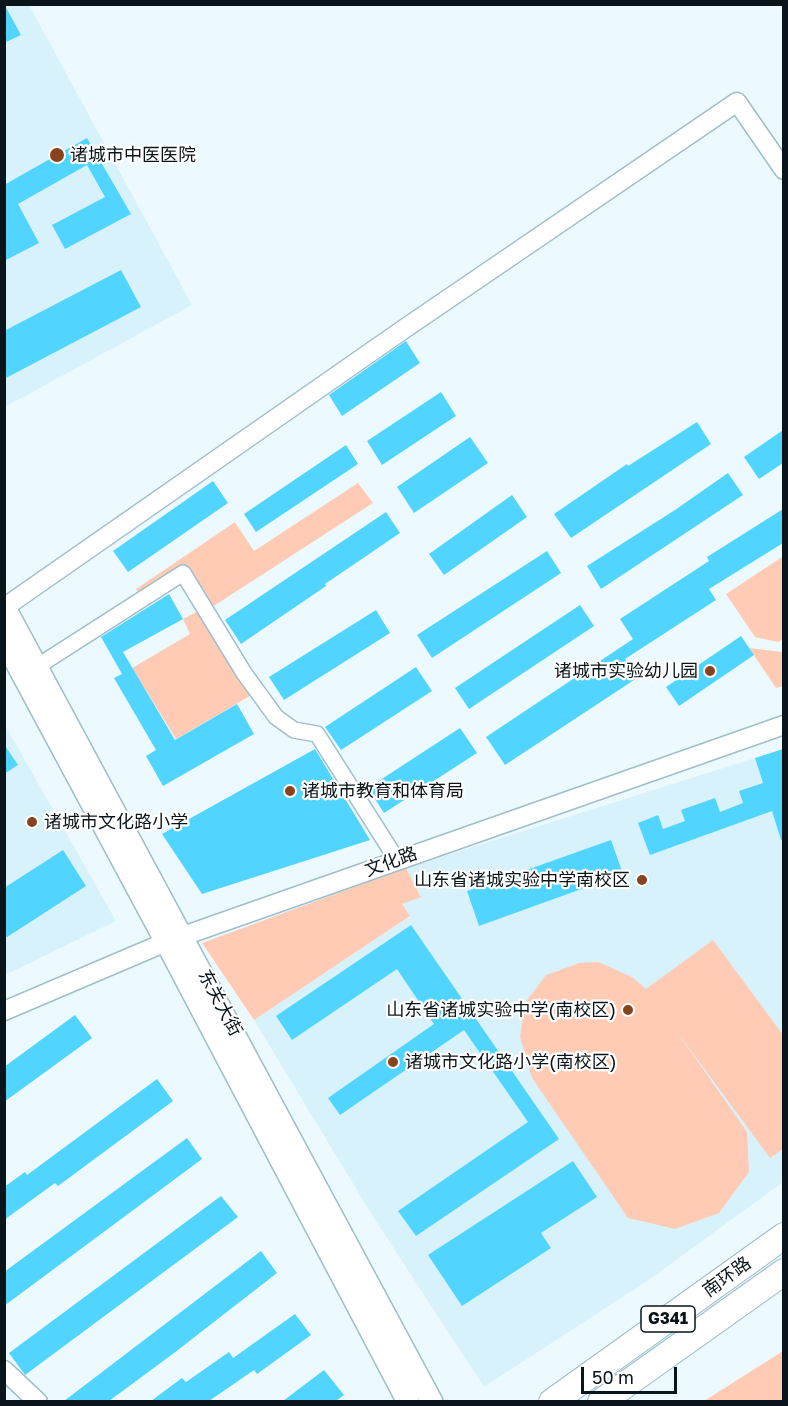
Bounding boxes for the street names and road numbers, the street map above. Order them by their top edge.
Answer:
street label: 文化路 [362,843,420,881]
street label: 东关大街 [194,966,246,1040]
street label: 南环路 [699,1252,755,1302]
road number: G341 [641,1306,695,1332]

